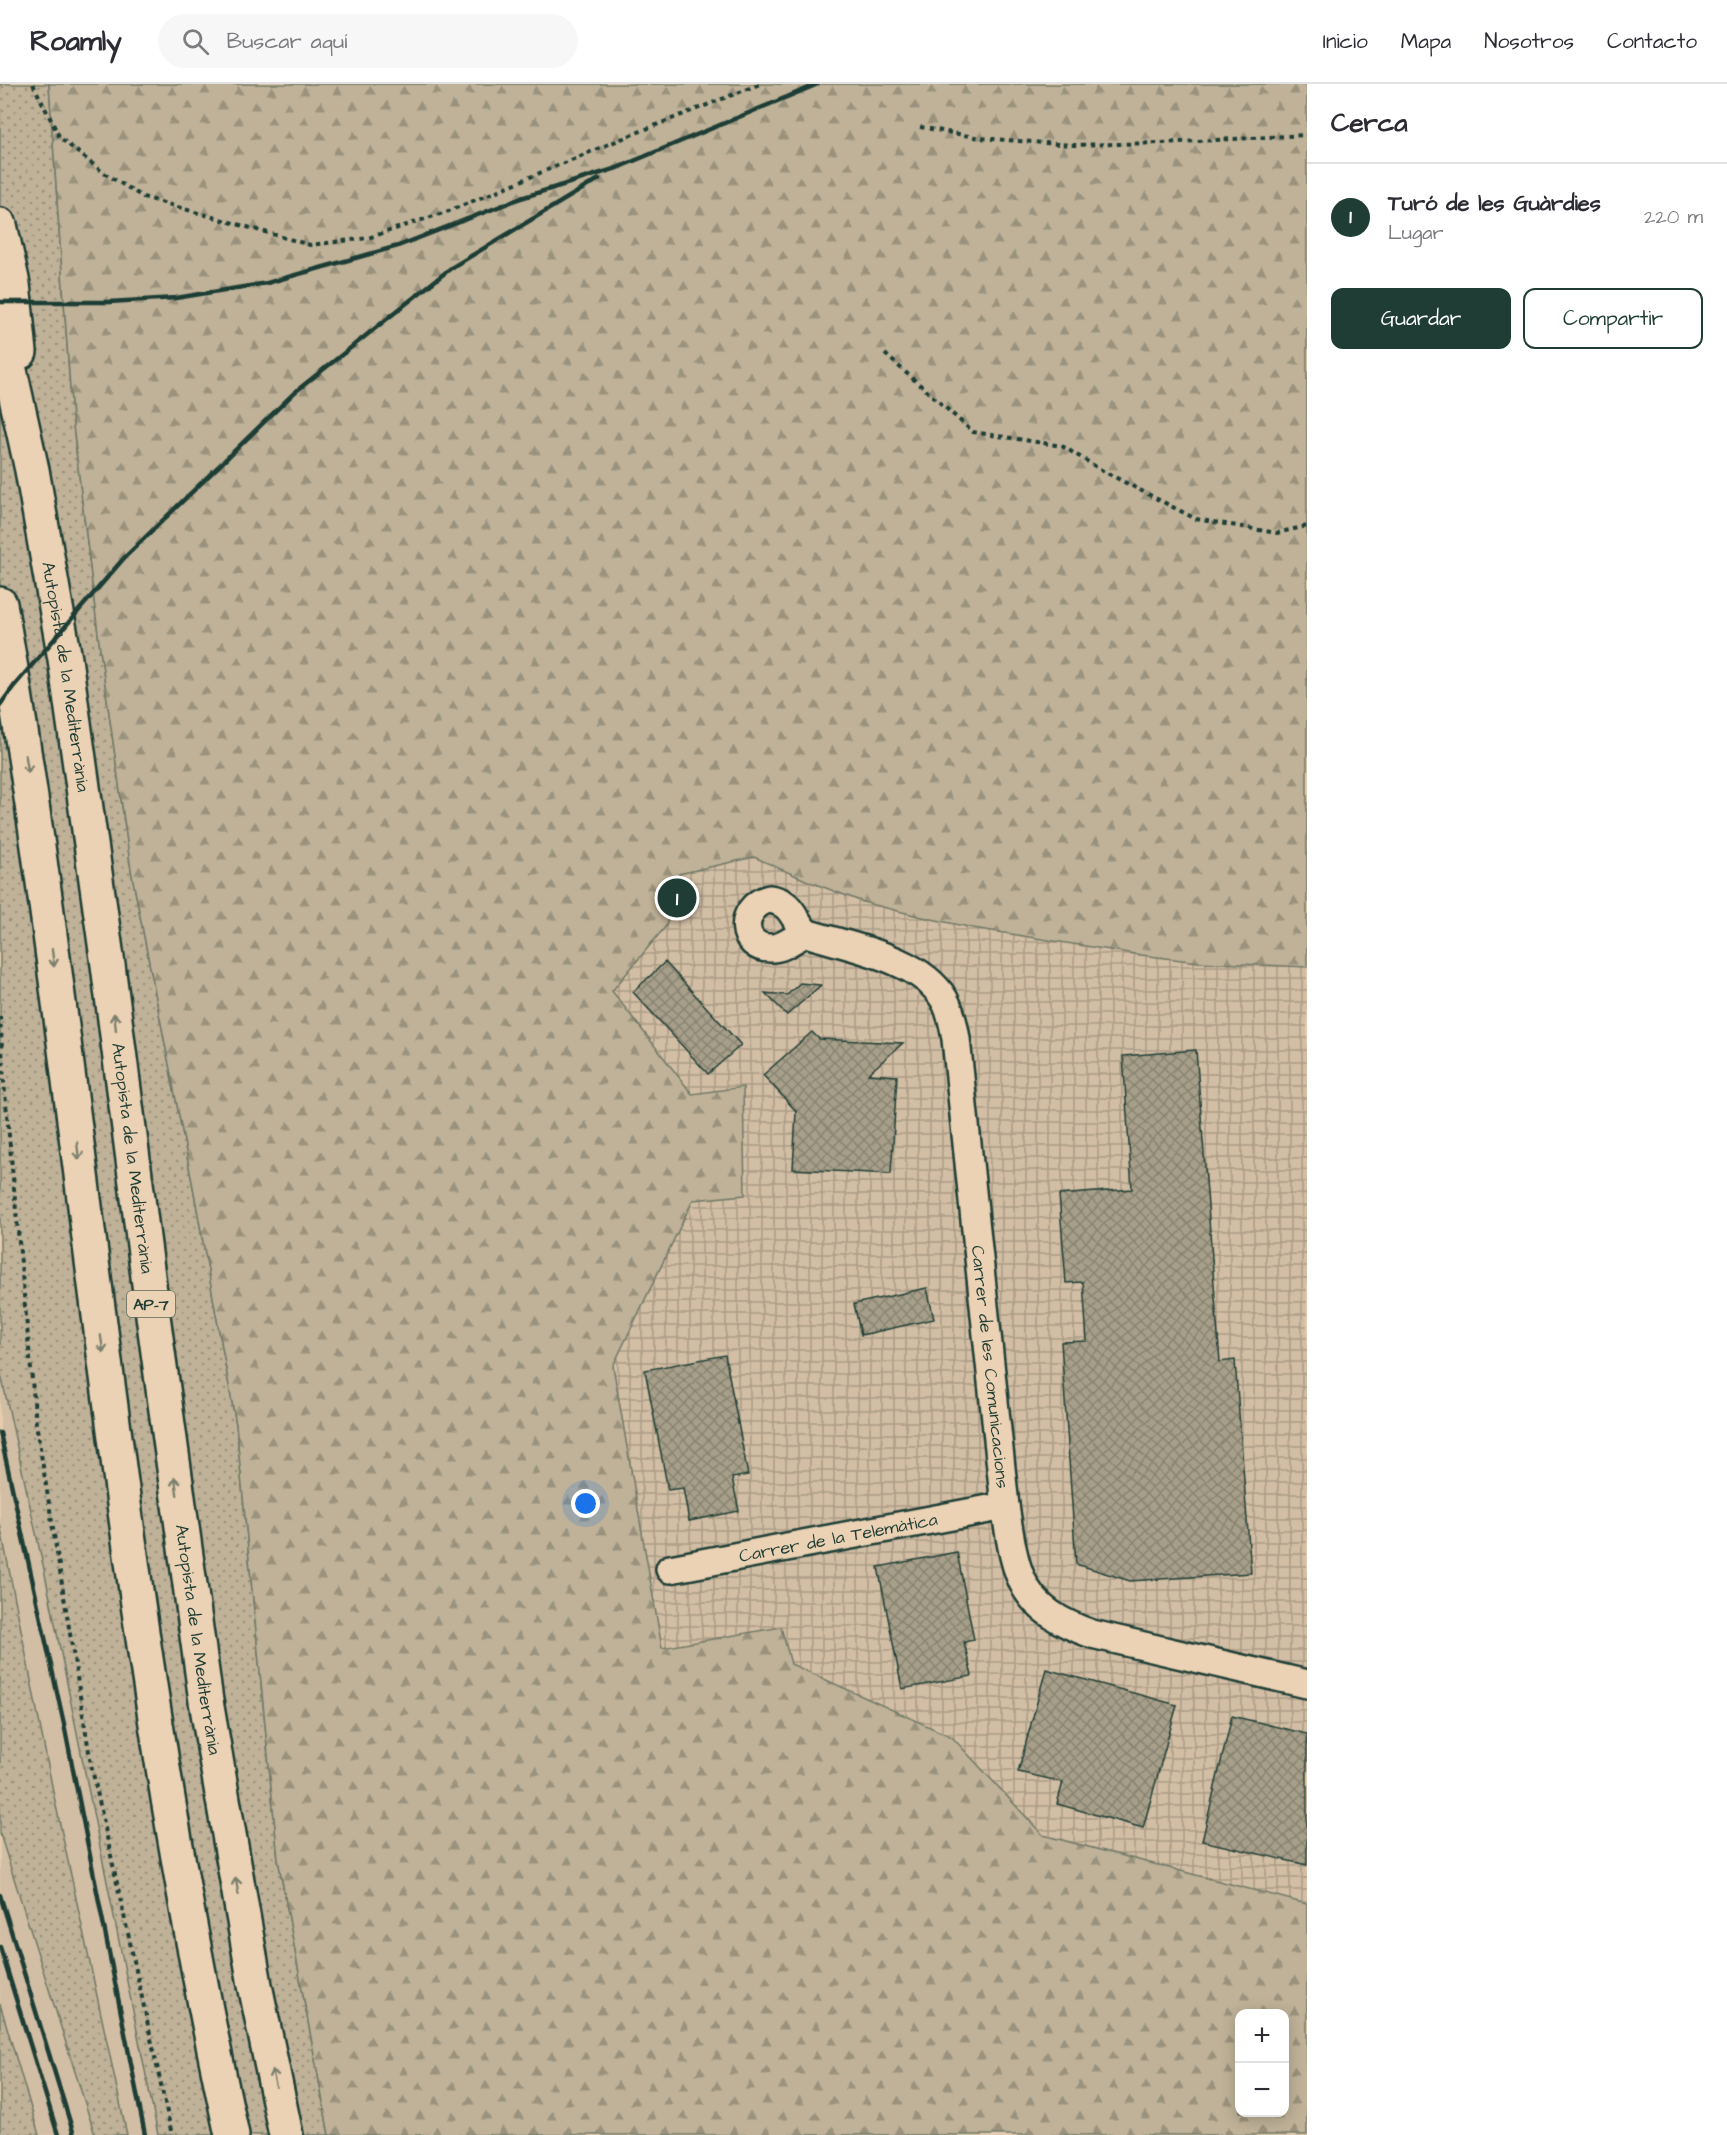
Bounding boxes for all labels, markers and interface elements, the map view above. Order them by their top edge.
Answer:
search box [158,14,578,68]
text: Roamly [30,22,122,61]
icon: search [179,25,212,58]
text: Buscar aquí [227,26,347,57]
text: Inicio [1323,27,1368,56]
text: Mapa [1401,27,1451,56]
text: Nosotros [1484,27,1574,56]
text: Contacto [1607,27,1697,56]
text: Cerca [1331,105,1408,141]
text: Turó de les Guàrdies [1388,188,1601,219]
text: 1 [1349,203,1352,231]
text: 220 m [1644,203,1703,231]
text: Lugar [1388,219,1444,247]
button: Guardar [1331,288,1511,349]
button: Compartir [1523,288,1703,349]
street label: Autopista de la Mediterrània [35,560,96,793]
one-way arrow [22,754,33,774]
pin: 1 [658,876,696,920]
one-way arrow [47,947,58,967]
one-way arrow [110,1013,121,1032]
street label: Autopista de la Mediterrània [105,1041,160,1275]
one-way arrow [72,1141,83,1160]
street label: Carrer de les Comunicacions [965,1244,1015,1490]
road number: AP-7 [127,1291,175,1317]
one-way arrow [97,1334,108,1354]
one-way arrow [170,1477,181,1496]
your location [571,1489,600,1518]
street label: Carrer de la Telemàtica [737,1507,939,1569]
street label: Autopista de la Mediterrània [169,1523,227,1757]
one-way arrow [232,1877,243,1897]
map controls [1235,2009,1289,2117]
button: + [1235,2009,1289,2063]
button: − [1235,2063,1289,2117]
one-way arrow [268,2069,279,2088]

